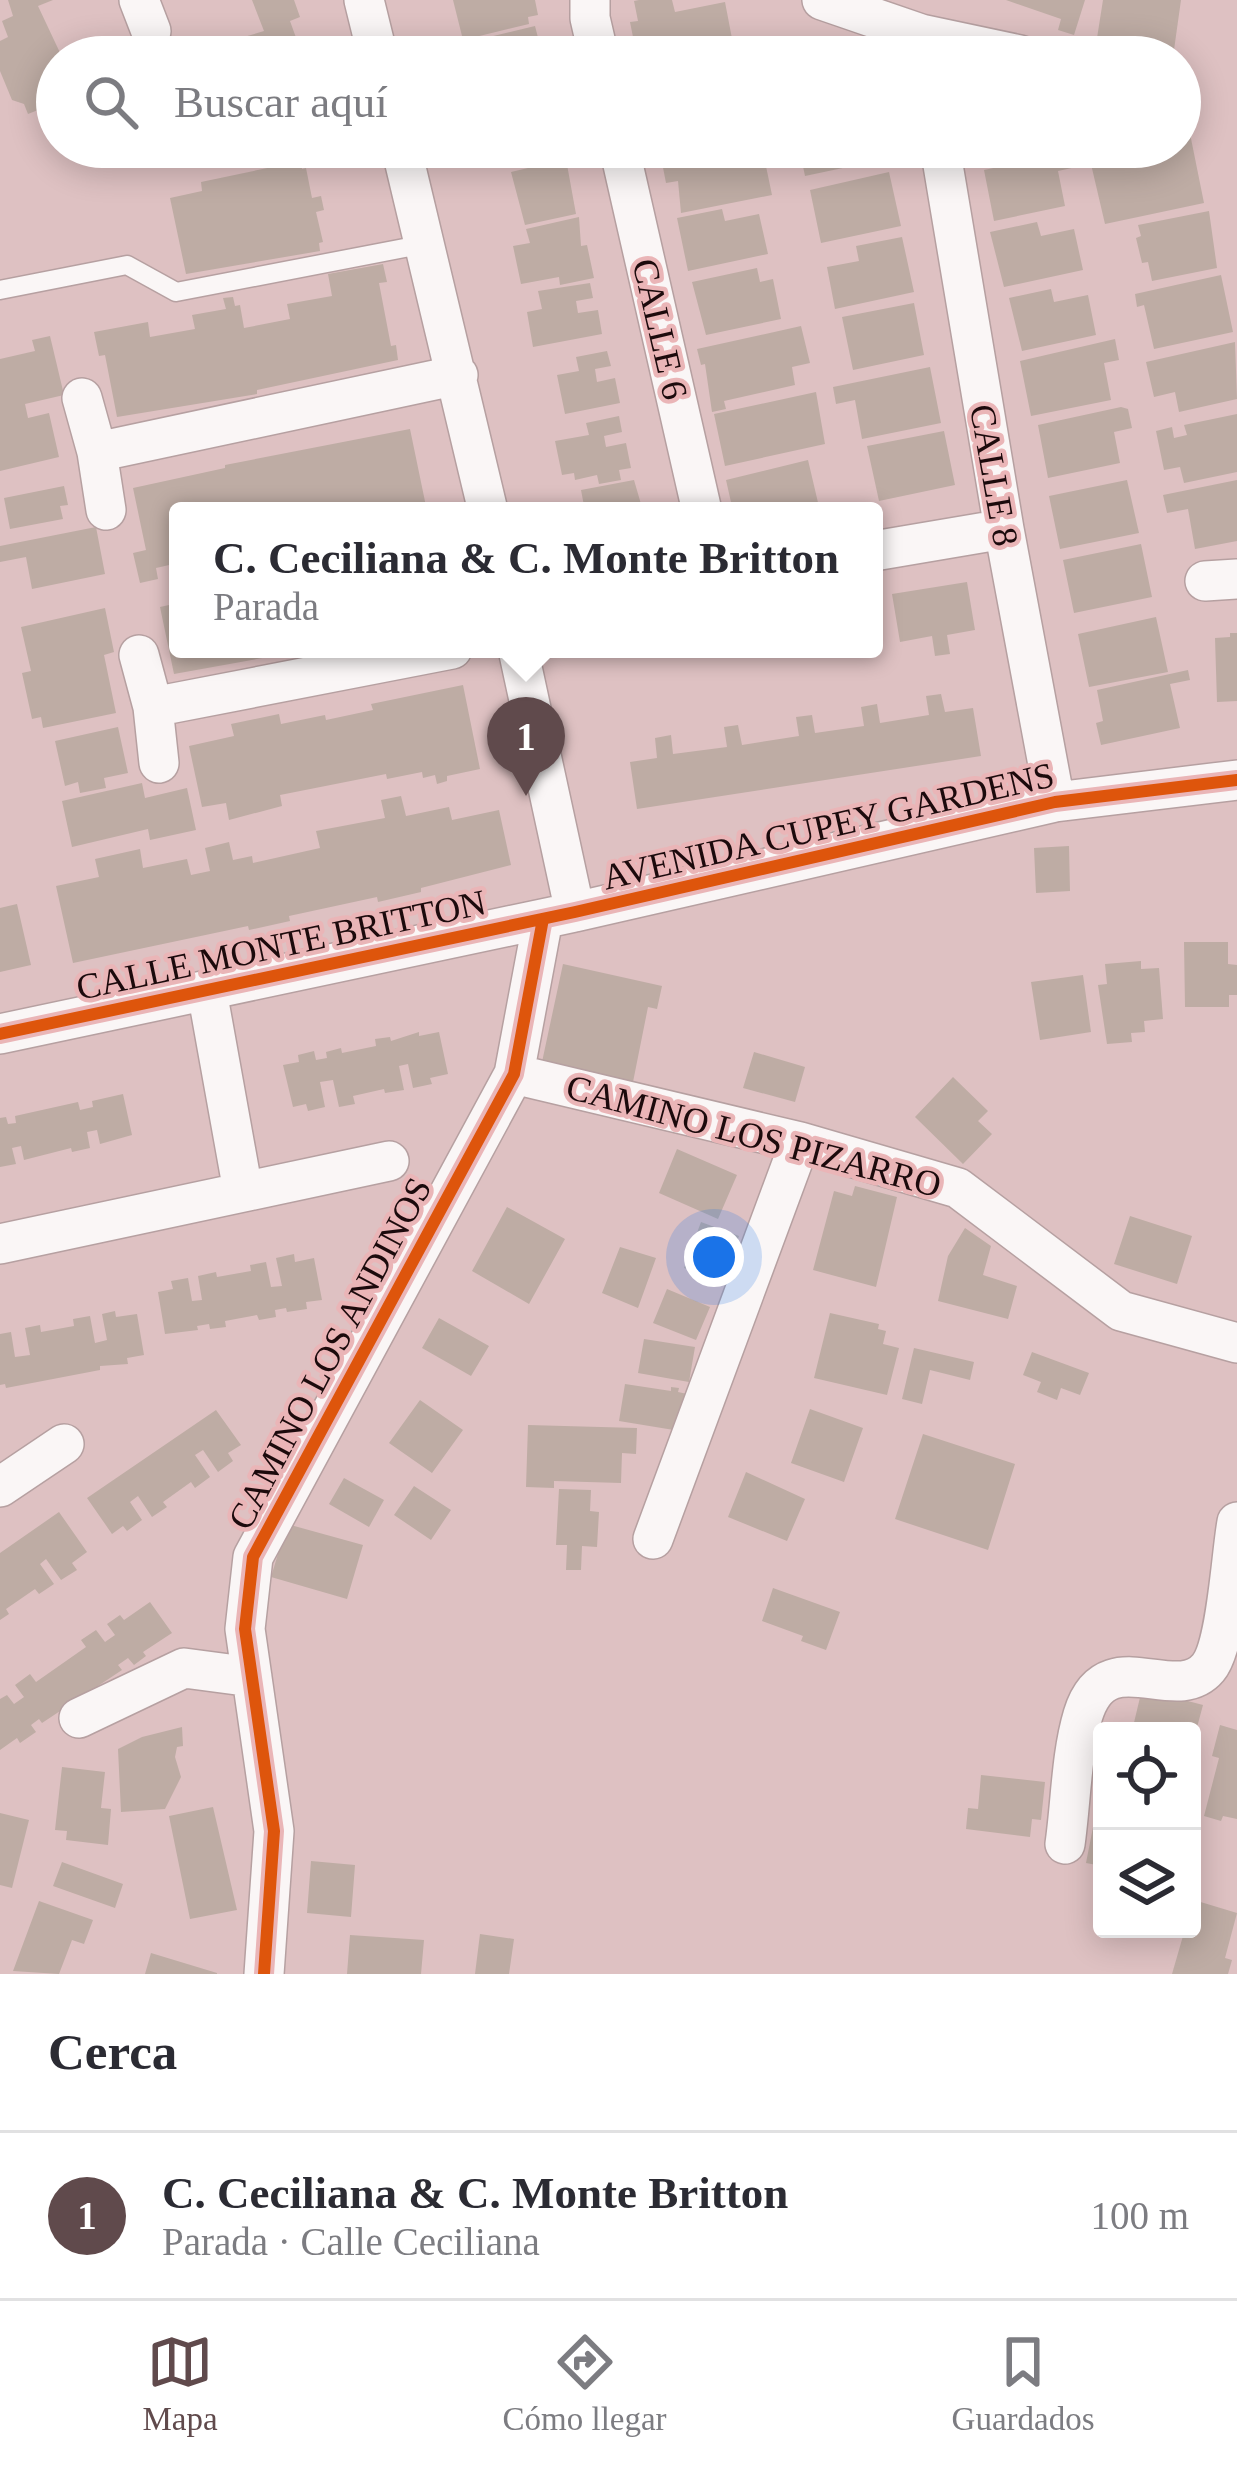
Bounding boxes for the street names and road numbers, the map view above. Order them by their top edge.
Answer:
street label: CALLE 6 [624,255,696,403]
street label: CALLE 8 [962,401,1026,549]
street label: AVENIDA CUPEY GARDENS [599,755,1058,897]
street label: CALLE MONTE BRITTON [73,882,489,1008]
street label: CAMINO LOS PIZARRO [562,1067,945,1205]
street label: CAMINO LOS ANDINOS [220,1171,440,1536]

